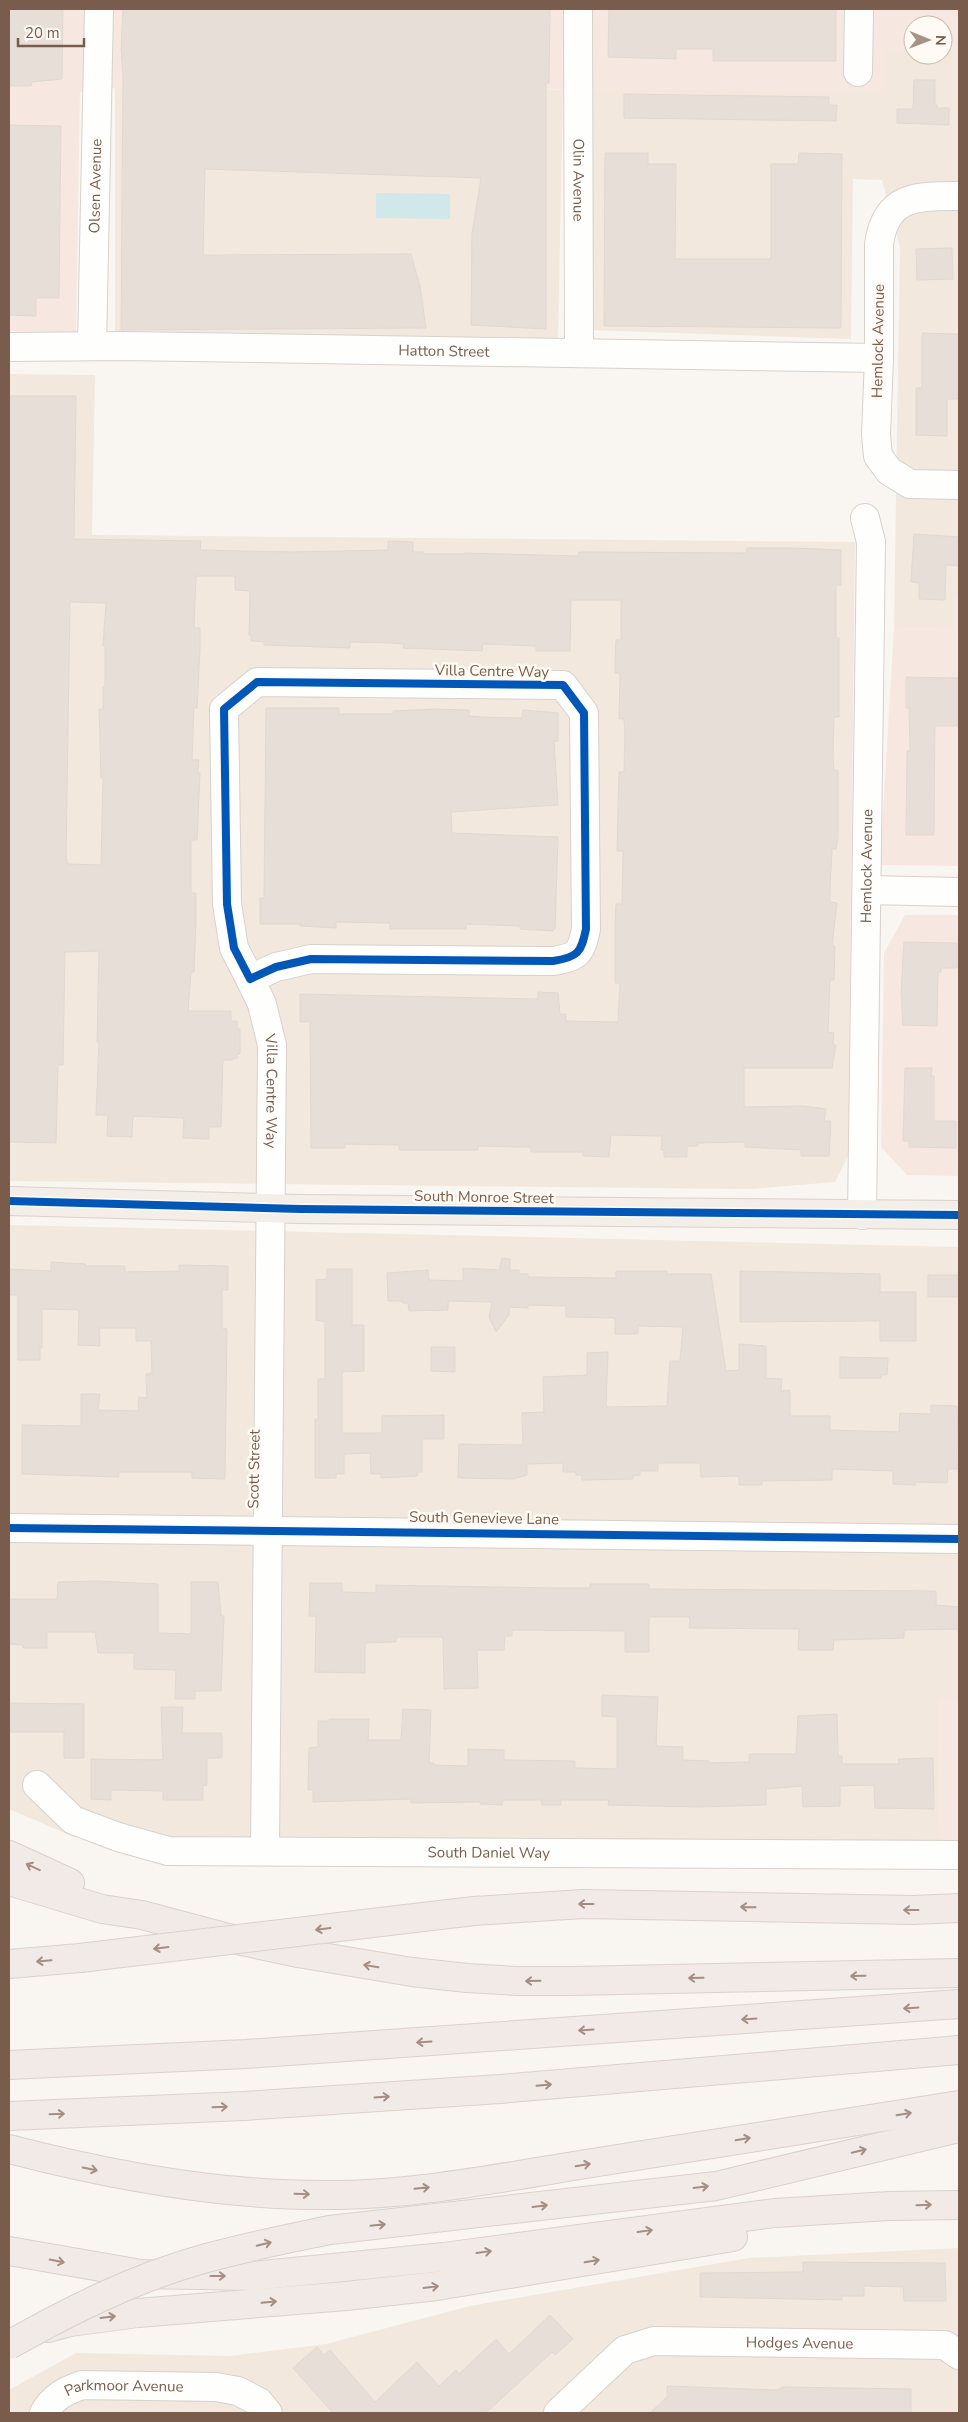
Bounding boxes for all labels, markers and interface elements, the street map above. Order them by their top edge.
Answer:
scale bar [18,15,84,47]
north arrow [903,15,953,65]
text: 20 m [25,23,60,43]
text: N [931,35,950,46]
street label: Olsen Avenue [84,139,106,234]
street label: Olin Avenue [568,139,589,222]
street label: Hemlock Avenue [867,284,889,398]
street label: Hatton Street [398,340,491,362]
street label: Villa Centre Way [434,660,550,682]
street label: Hemlock Avenue [856,809,877,923]
street label: Villa Centre Way [259,1031,282,1149]
street label: South Monroe Street [414,1186,555,1208]
street label: Scott Street [243,1428,265,1509]
street label: South Genevieve Lane [409,1507,559,1529]
street label: South Daniel Way [428,1842,550,1863]
one-way arrow [26,1862,41,1871]
one-way arrow [578,1899,594,1909]
one-way arrow [740,1902,756,1912]
one-way arrow [903,1905,919,1915]
one-way arrow [315,1924,331,1934]
one-way arrow [154,1944,170,1954]
one-way arrow [37,1956,53,1966]
one-way arrow [364,1961,380,1971]
one-way arrow [850,1971,866,1980]
one-way arrow [688,1974,704,1983]
one-way arrow [525,1976,542,1986]
one-way arrow [903,2003,919,2012]
one-way arrow [741,2014,757,2023]
one-way arrow [579,2026,595,2035]
one-way arrow [417,2037,433,2046]
one-way arrow [536,2080,552,2090]
one-way arrow [374,2092,390,2102]
one-way arrow [212,2103,228,2112]
one-way arrow [896,2108,912,2118]
one-way arrow [49,2110,65,2119]
one-way arrow [735,2134,751,2144]
one-way arrow [851,2146,867,2155]
one-way arrow [575,2159,591,2169]
one-way arrow [82,2164,98,2174]
one-way arrow [693,2182,709,2192]
one-way arrow [414,2183,430,2193]
one-way arrow [294,2190,310,2199]
one-way arrow [916,2200,932,2210]
one-way arrow [531,2201,547,2211]
one-way arrow [370,2220,386,2230]
one-way arrow [637,2226,653,2236]
one-way arrow [256,2238,272,2248]
one-way arrow [476,2247,492,2257]
one-way arrow [48,2256,64,2266]
one-way arrow [583,2256,599,2266]
one-way arrow [210,2271,226,2281]
one-way arrow [423,2282,439,2292]
one-way arrow [261,2298,277,2307]
one-way arrow [99,2312,115,2322]
street label: Hodges Avenue [746,2332,854,2354]
street label: Parkmoor Avenue [61,2375,184,2401]

